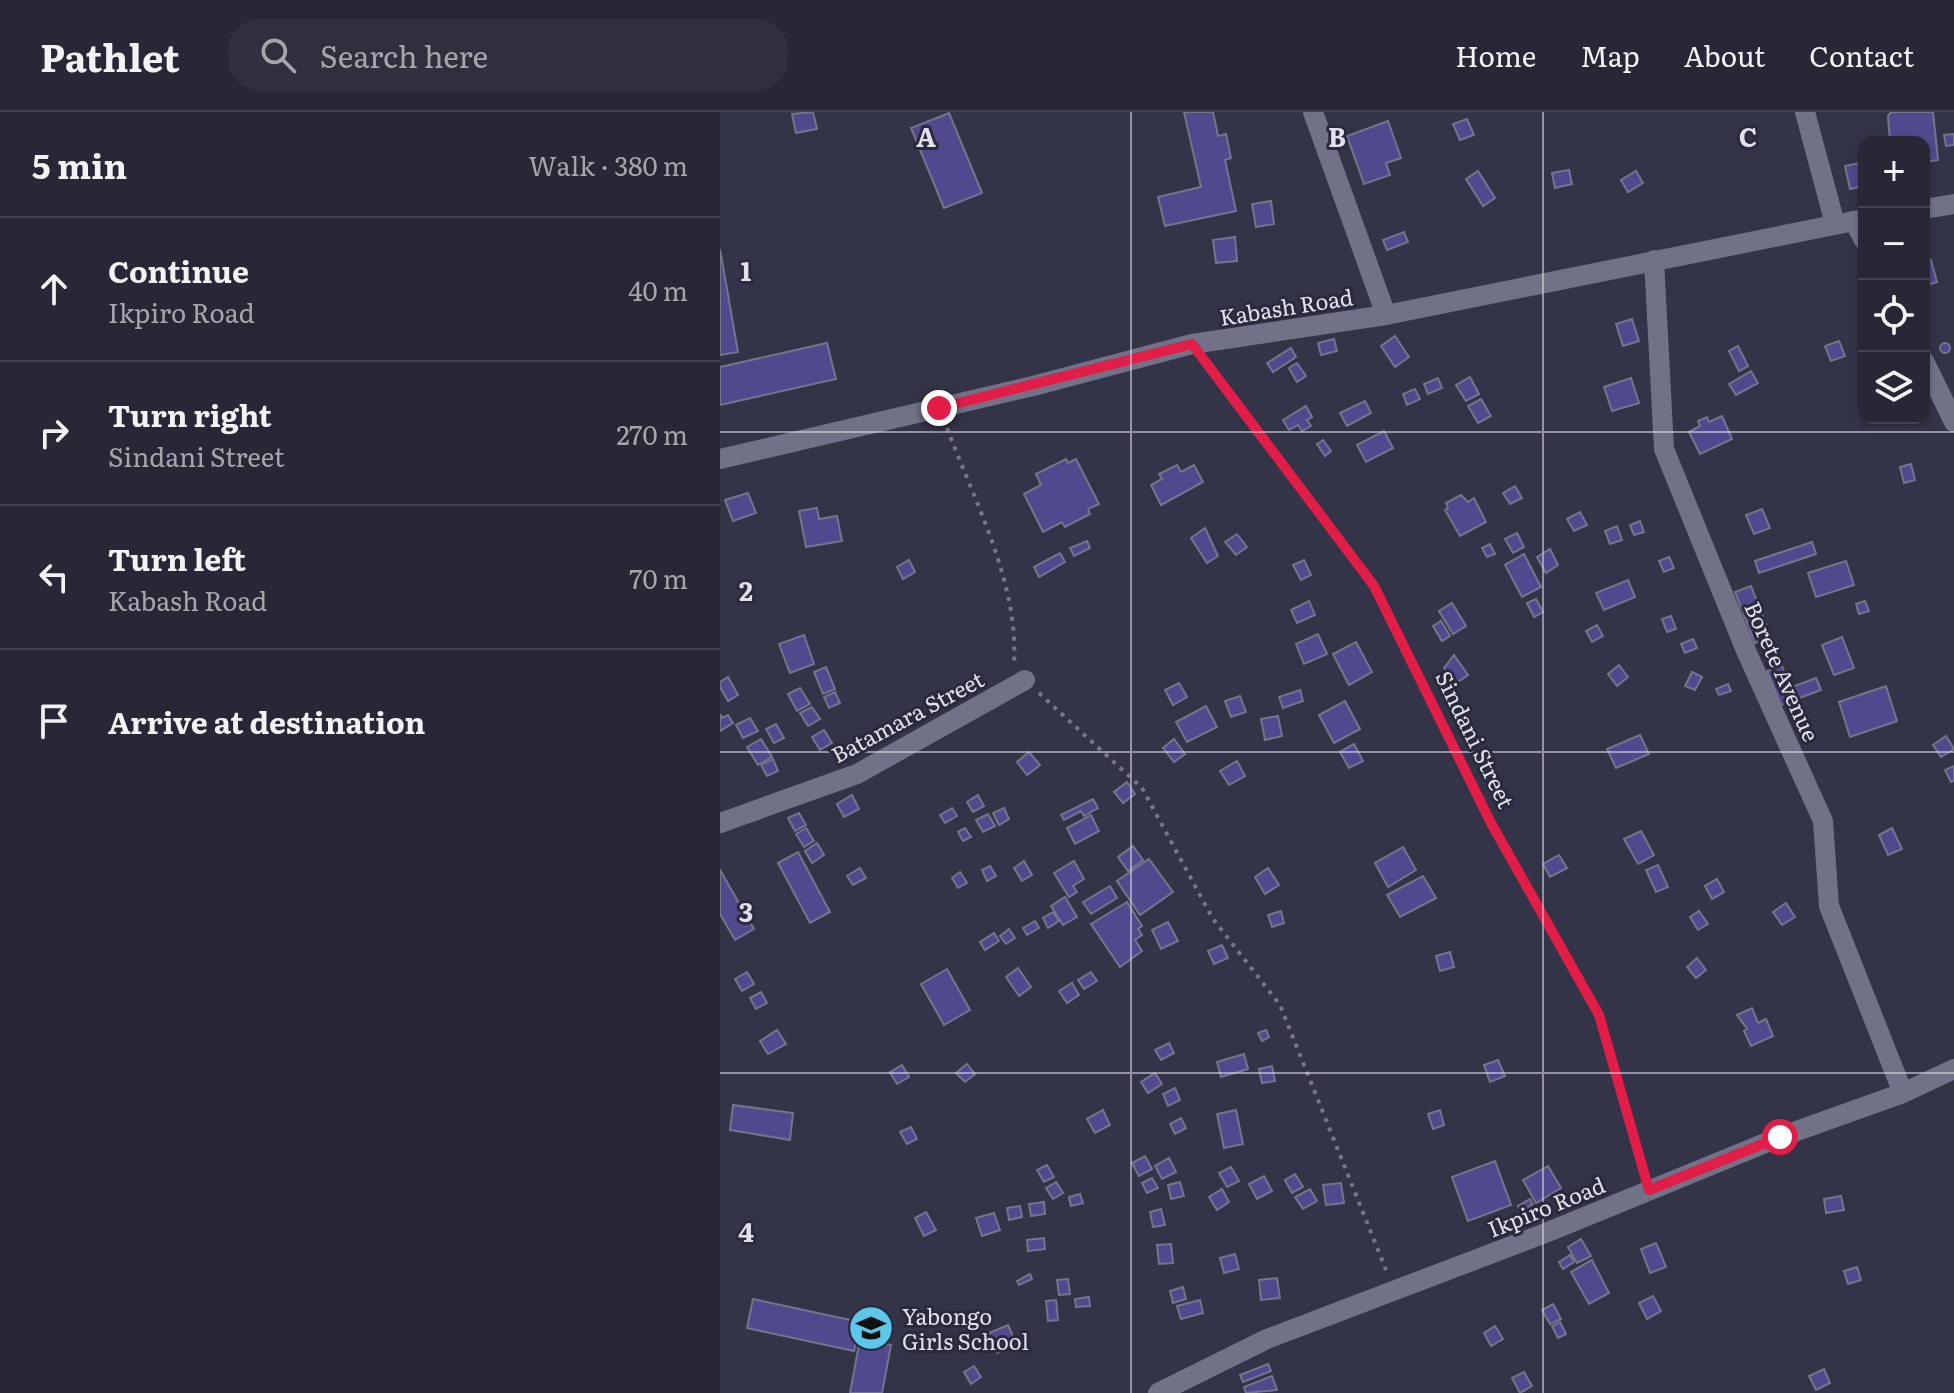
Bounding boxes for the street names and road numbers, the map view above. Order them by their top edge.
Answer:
street label: Kabash Road [1217,279,1355,333]
street label: Borete Avenue [1737,596,1829,746]
street label: Batamara Street [825,662,989,770]
street label: Sindani Street [1428,665,1524,813]
street label: Ikpiro Road [1482,1167,1610,1245]

